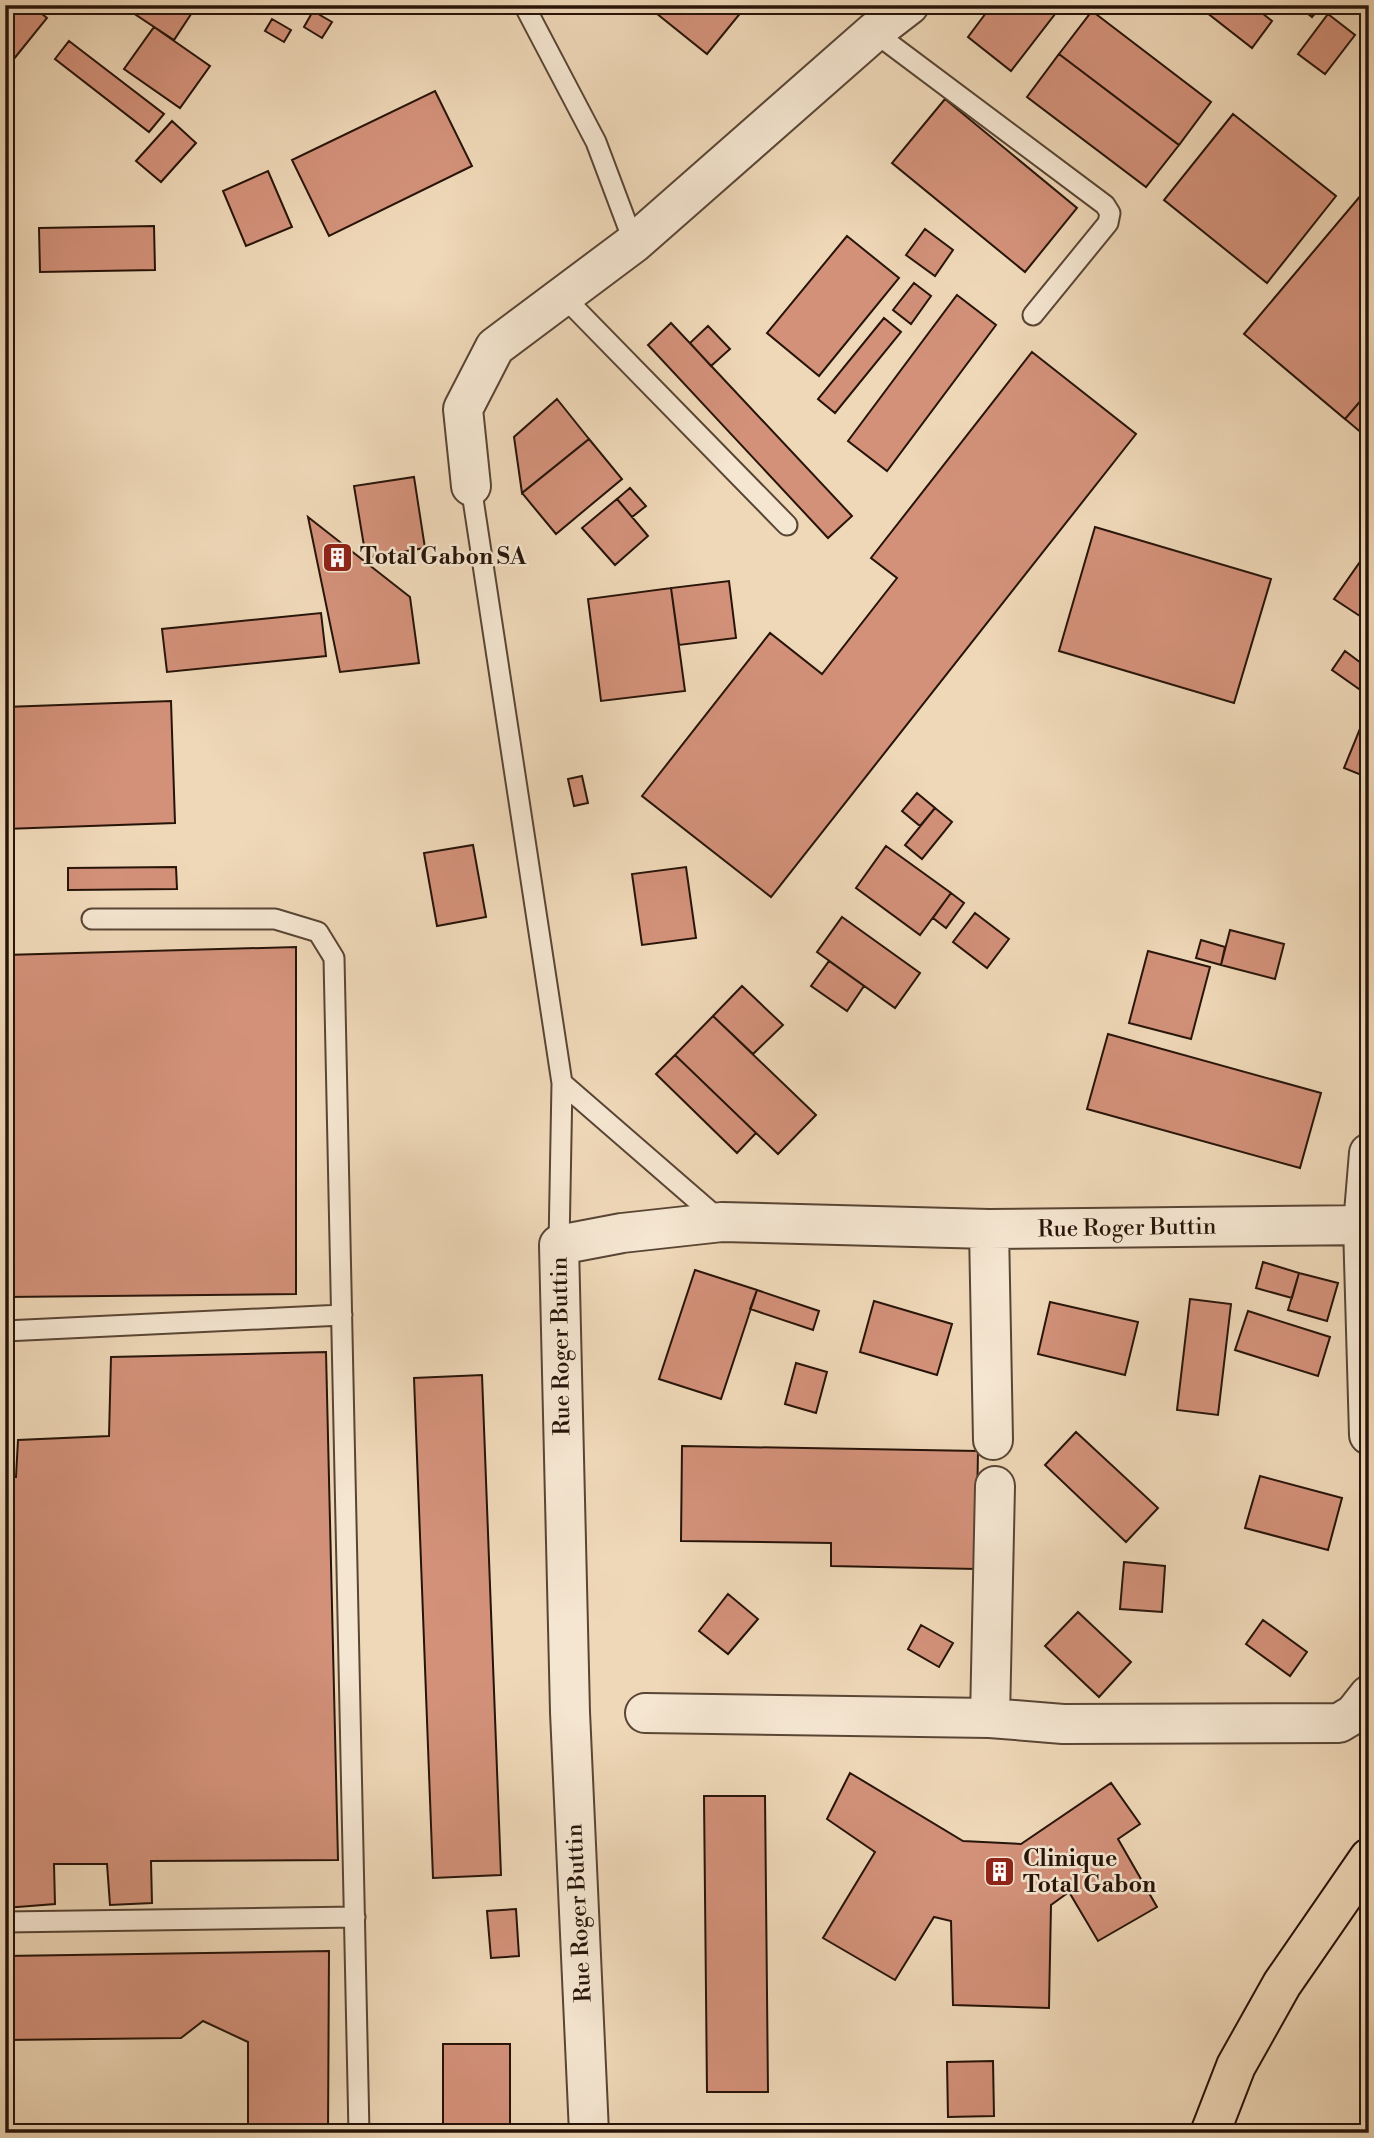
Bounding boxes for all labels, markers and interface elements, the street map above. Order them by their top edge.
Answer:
building icon: Total Gabon SA [320,540,354,574]
place label: Total Gabon SA [360,543,527,571]
street label: Rue Roger Buttin [1037,1212,1217,1244]
street label: Rue Roger Buttin [545,1256,577,1436]
street label: Rue Roger Buttin [560,1823,598,2003]
place label: Clinique Total Gabon [1023,1845,1156,1899]
building icon: Clinique Total Gabon [983,1855,1017,1889]

